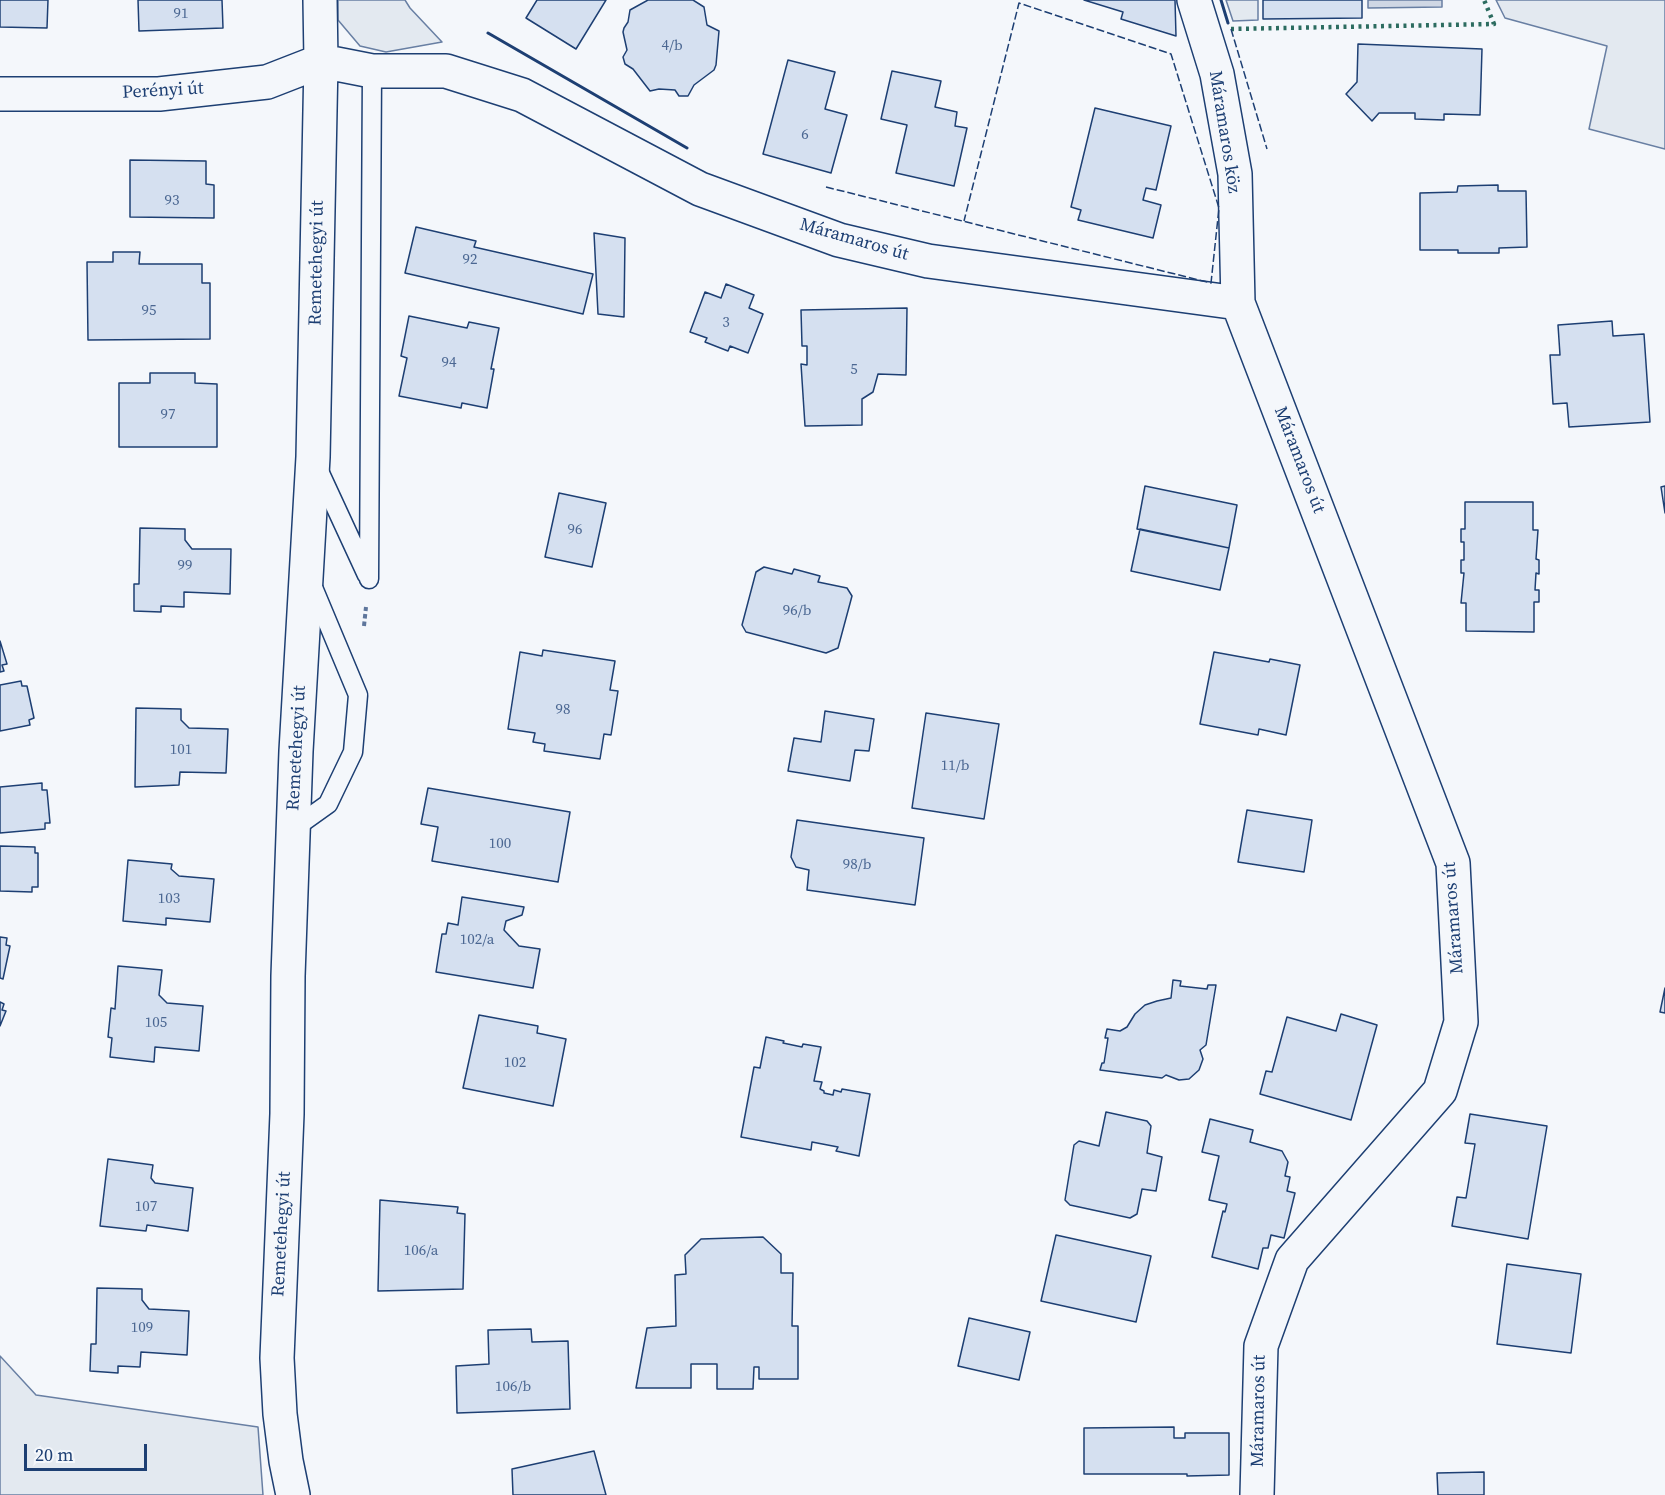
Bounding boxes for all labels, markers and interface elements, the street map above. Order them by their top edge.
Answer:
house number: 91 [174,5,188,23]
house number: 4/b [661,37,683,55]
street label: Máramaros köz [1204,69,1244,195]
street label: Perényi út [122,78,204,104]
house number: 6 [801,126,809,144]
house number: 93 [165,192,179,210]
street label: Remetehegyi út [305,200,329,326]
street label: Máramaros út [797,214,911,266]
house number: 92 [463,251,477,269]
house number: 95 [142,302,156,320]
house number: 3 [722,314,730,332]
house number: 94 [442,354,456,372]
house number: 5 [850,361,858,379]
street label: Máramaros út [1269,404,1329,516]
house number: 97 [161,406,175,424]
house number: 96 [568,521,582,539]
house number: 99 [178,557,192,575]
house number: 96/b [783,602,811,620]
street label: Remetehegyi út [283,685,311,811]
house number: 98 [556,701,570,719]
house number: 101 [170,741,192,759]
house number: 11/b [941,757,969,775]
house number: 100 [489,835,511,853]
house number: 98/b [843,856,871,874]
street label: Máramaros út [1439,861,1469,975]
house number: 103 [158,890,180,908]
house number: 102/a [460,931,494,949]
house number: 105 [145,1014,167,1032]
house number: 102 [504,1054,526,1072]
street label: Remetehegyi út [268,1171,296,1297]
house number: 107 [135,1198,157,1216]
house number: 106/a [404,1242,438,1260]
house number: 109 [131,1319,153,1337]
street label: Máramaros út [1247,1355,1271,1467]
house number: 106/b [495,1378,531,1396]
scale bar [27,1432,150,1470]
text: 20 m [35,1442,73,1467]

